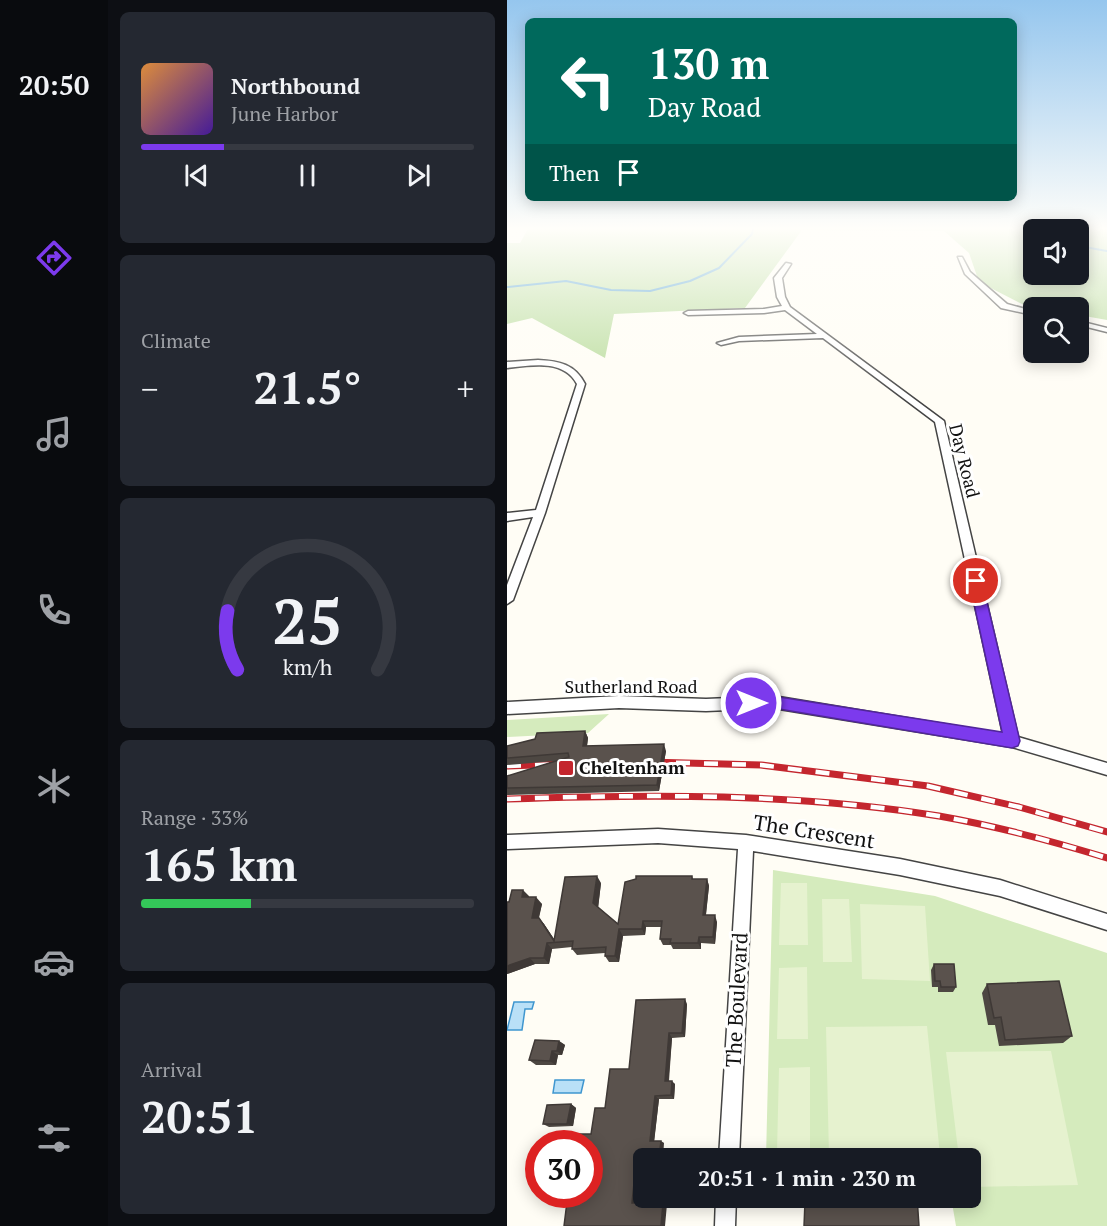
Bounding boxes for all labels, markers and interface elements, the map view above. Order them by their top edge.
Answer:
text: 130 m [648,35,769,91]
icon: left [549,42,627,120]
text: 20:50 [19,67,89,103]
text: Northbound [231,71,360,100]
text: Day Road [648,89,761,125]
text: June Harbor [231,100,338,127]
icon: arrive [612,156,645,189]
text: Then [549,158,600,187]
icon: previous [180,159,213,192]
icon: pause [291,159,324,192]
icon: next [402,159,435,192]
map controls [1023,219,1089,363]
button: sound [1023,219,1089,285]
icon: directions [33,237,75,279]
button: search [1023,297,1089,363]
text: Climate [141,327,211,354]
text: 21.5° [253,357,362,417]
text: − [141,367,159,410]
text: + [456,367,474,410]
icon: music [33,413,75,455]
street label: Day Road [944,421,986,500]
pin [950,555,1001,606]
icon: arrive [959,564,992,597]
text: 25 [272,579,343,662]
icon: phone [33,589,75,631]
text: km/h [283,653,333,681]
position arrow [719,671,783,735]
street label: Sutherland Road [565,674,697,698]
place label: Cheltenham [579,755,685,779]
marker: Cheltenham [557,759,575,777]
icon: climate [33,765,75,807]
text: Range · 33% [141,804,248,831]
street label: The Crescent [751,808,877,854]
text: 165 km [141,834,297,894]
street label: The Boulevard [718,931,754,1068]
icon: car [33,941,75,983]
text: Arrival [141,1056,202,1083]
text: 20:51 [141,1086,258,1146]
icon: filters [33,1117,75,1159]
speed limit sign: 30 [525,1130,603,1208]
text: 20:51 · 1 min · 230 m [698,1163,916,1192]

